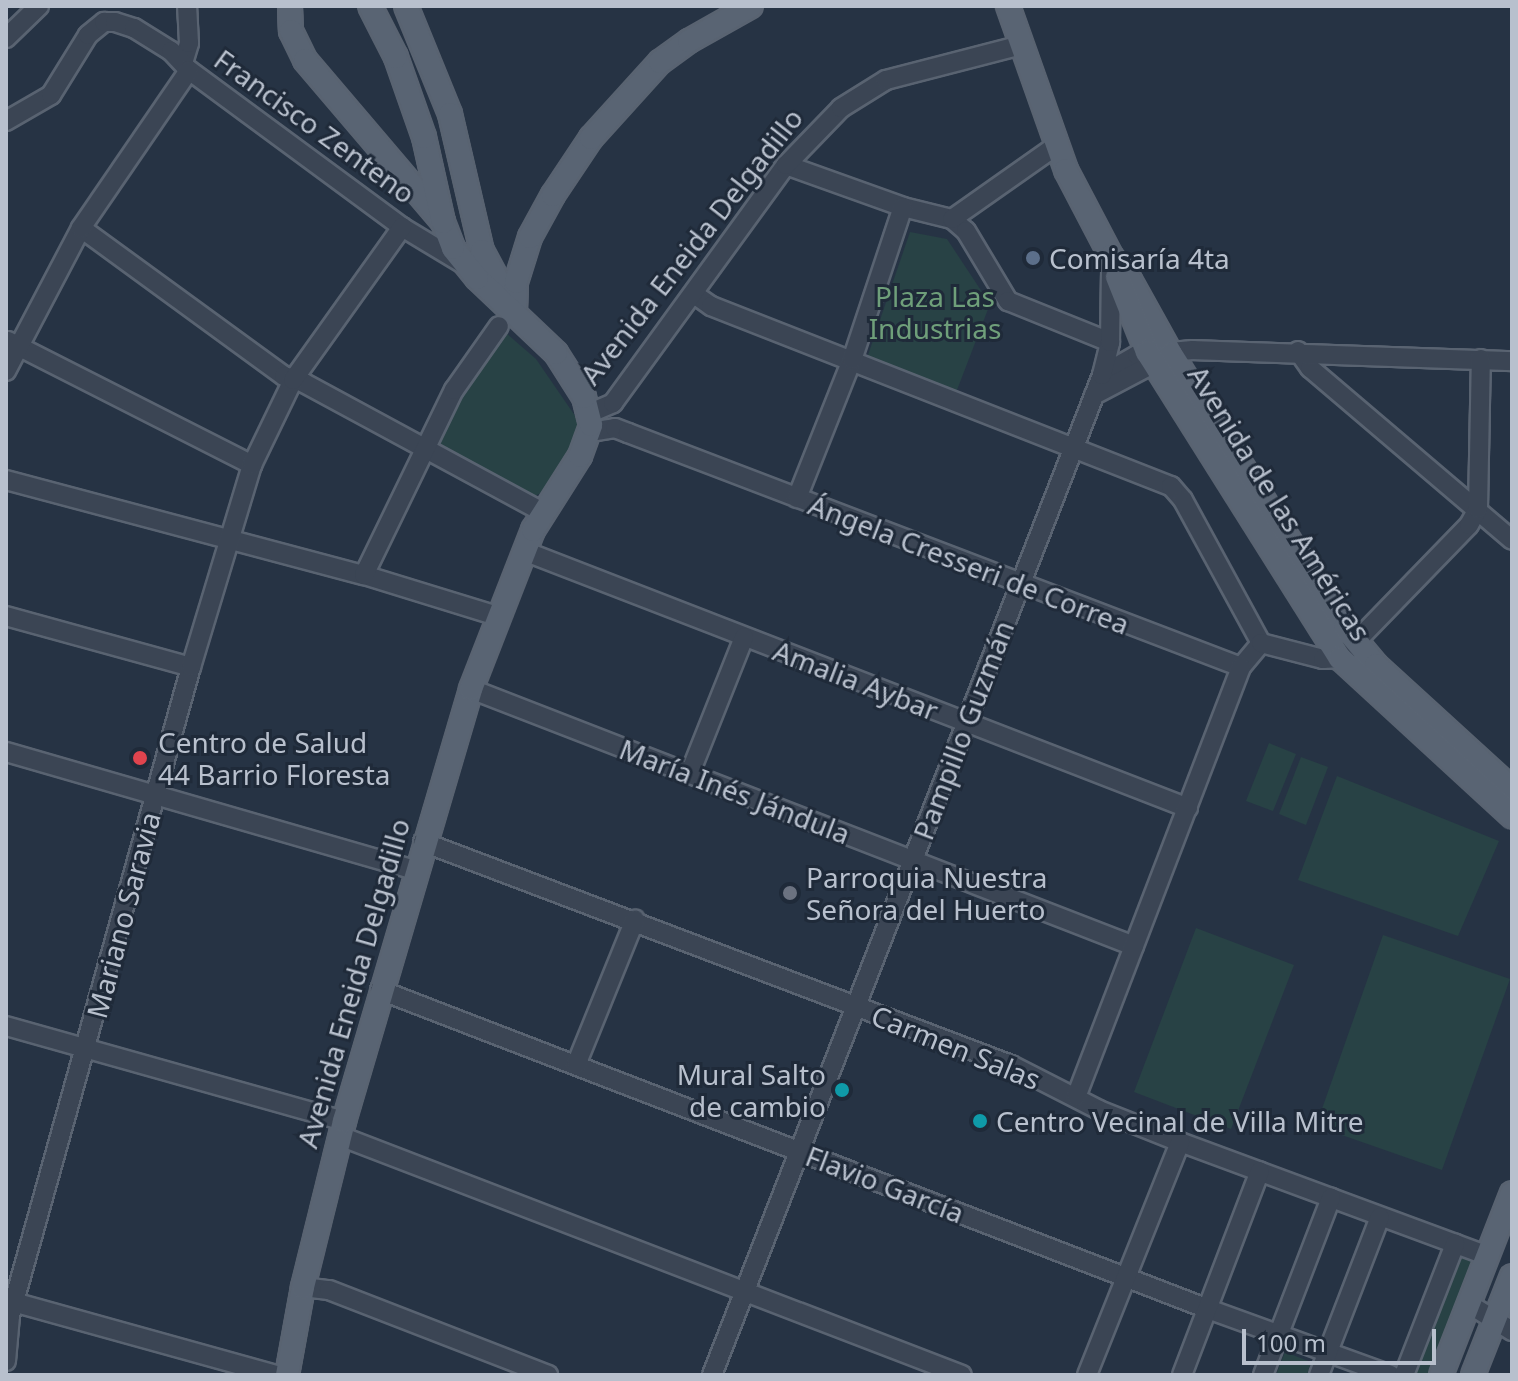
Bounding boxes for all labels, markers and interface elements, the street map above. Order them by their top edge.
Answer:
street label: Francisco Zenteno [208,42,422,210]
street label: Avenida Eneida Delgadillo [573,101,809,391]
place label: Comisaría 4ta [1049,241,1230,275]
marker: Comisaría 4ta [1024,249,1042,267]
park label: Plaza Las Industrias [869,279,1001,345]
street label: Avenida de las Américas [1182,359,1378,647]
street label: Ángela Cresseri de Correa [804,487,1134,641]
street label: Pampillo Guzmán [906,616,1020,844]
street label: Amalia Aybar [769,633,943,727]
place label: Centro de Salud 44 Barrio Floresta [158,725,391,791]
street label: María Inés Jándula [615,732,855,850]
marker: Centro de Salud 44 Barrio Floresta [129,747,151,769]
street label: Mariano Saravia [79,808,167,1022]
street label: Avenida Eneida Delgadillo [290,814,416,1152]
place label: Parroquia Nuestra Señora del Huerto [806,860,1047,926]
marker: Parroquia Nuestra Señora del Huerto [781,884,799,902]
street label: Carmen Salas [867,998,1045,1096]
place label: Mural Salto de cambio [677,1057,826,1123]
marker: Mural Salto de cambio [833,1081,851,1099]
place label: Centro Vecinal de Villa Mitre [996,1104,1364,1138]
marker: Centro Vecinal de Villa Mitre [971,1112,989,1130]
street label: Flavio García [801,1138,969,1230]
scale bar [1246,1313,1440,1363]
text: 100 m [1256,1326,1326,1359]

